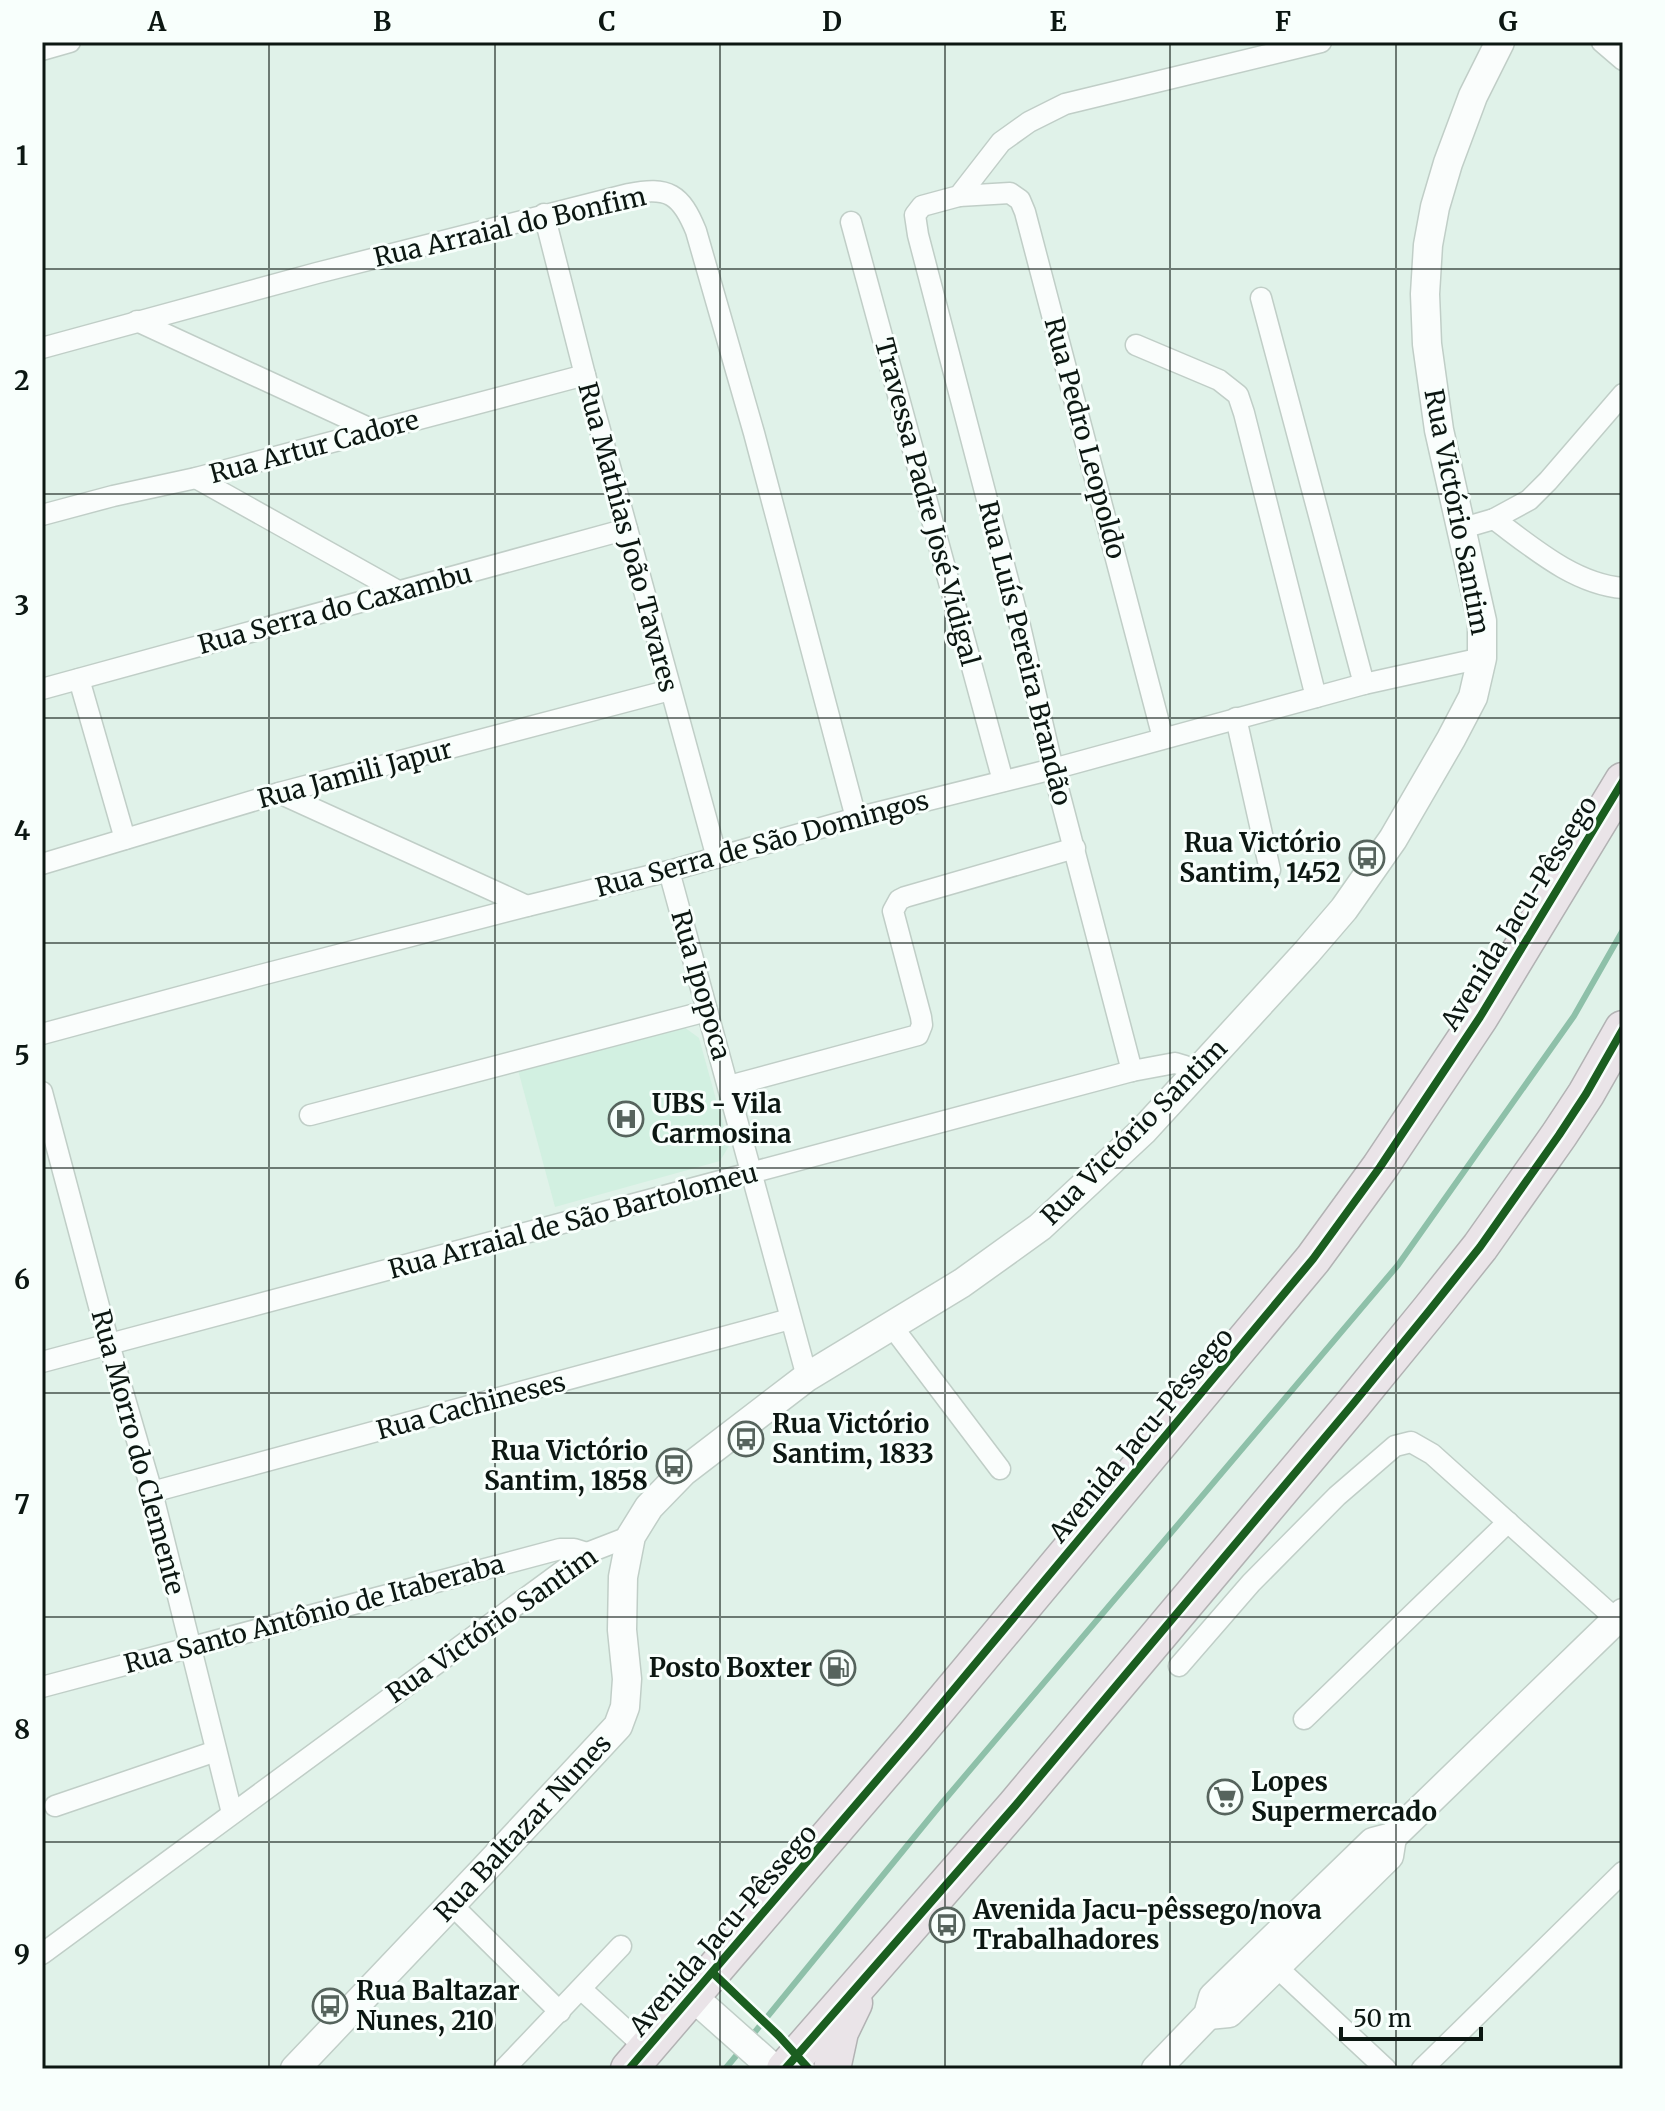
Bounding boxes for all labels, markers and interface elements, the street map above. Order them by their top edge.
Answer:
text: A [147,5,167,38]
text: B [373,5,391,38]
text: C [598,5,616,38]
text: D [822,5,842,38]
text: E [1050,5,1067,38]
text: F [1275,5,1291,38]
text: G [1499,5,1518,38]
text: 1 [16,139,28,172]
street label: Rua Arraial do Bonfim [370,179,649,274]
street label: Rua Pedro Leopoldo [1037,314,1134,562]
street label: Travessa Padre José Vidigal [868,334,987,669]
text: 2 [14,364,30,397]
street label: Rua Mathias João Tavares [571,378,686,695]
street label: Rua Victório Santim [1417,386,1498,638]
street label: Rua Artur Cadore [206,403,422,490]
street label: Rua Luís Pereira Brandão [972,497,1079,809]
street label: Rua Serra do Caxambu [194,556,475,661]
text: 3 [15,589,29,622]
street label: Rua Jamili Japur [254,732,456,815]
street label: Rua Serra de São Domingos [592,783,932,904]
street label: Avenida Jacu-Pêssego [1433,790,1604,1037]
text: 4 [14,814,31,847]
place label: Rua Victório Santim, 1452 [1179,826,1341,889]
bus stop icon: Rua Victório Santim, 1452 [1348,839,1386,877]
street label: Rua Ipopoca [664,906,739,1064]
street label: Rua Victório Santim [1034,1031,1234,1232]
text: 5 [14,1039,30,1072]
place label: UBS - Vila Carmosina [652,1087,792,1150]
hospital icon: UBS - Vila Carmosina [607,1100,645,1138]
street label: Rua Arraial de São Bartolomeu [385,1155,761,1286]
text: 6 [14,1263,30,1296]
street label: Rua Morro do Clemente [85,1306,192,1598]
street label: Avenida Jacu-Pêssego [1041,1321,1240,1549]
street label: Rua Cachineses [373,1364,569,1447]
place label: Rua Victório Santim, 1833 [772,1407,934,1470]
bus stop icon: Rua Victório Santim, 1833 [727,1420,765,1458]
place label: Rua Victório Santim, 1858 [484,1434,648,1497]
bus stop icon: Rua Victório Santim, 1858 [655,1447,693,1485]
text: 7 [14,1488,30,1521]
street label: Rua Victório Santim [380,1539,604,1710]
street label: Rua Santo Antônio de Itaberaba [120,1547,507,1680]
fuel station icon: Posto Boxter [819,1649,857,1687]
place label: Posto Boxter [649,1651,812,1684]
text: 8 [14,1713,30,1746]
street label: Rua Baltazar Nunes [427,1727,618,1928]
place label: Lopes Supermercado [1251,1765,1437,1828]
supermarket icon: Lopes Supermercado [1206,1778,1244,1816]
street label: Avenida Jacu-Pêssego [621,1817,824,2043]
place label: Avenida Jacu-pêssego/nova Trabalhadores [972,1893,1322,1956]
bus stop icon: Avenida Jacu-pêssego/nova Trabalhadores [928,1906,966,1944]
text: 9 [14,1938,30,1971]
place label: Rua Baltazar Nunes, 210 [356,1974,520,2037]
bus stop icon: Rua Baltazar Nunes, 210 [311,1987,349,2025]
scale bar [1341,1991,1481,2041]
text: 50 m [1353,2003,1412,2034]

